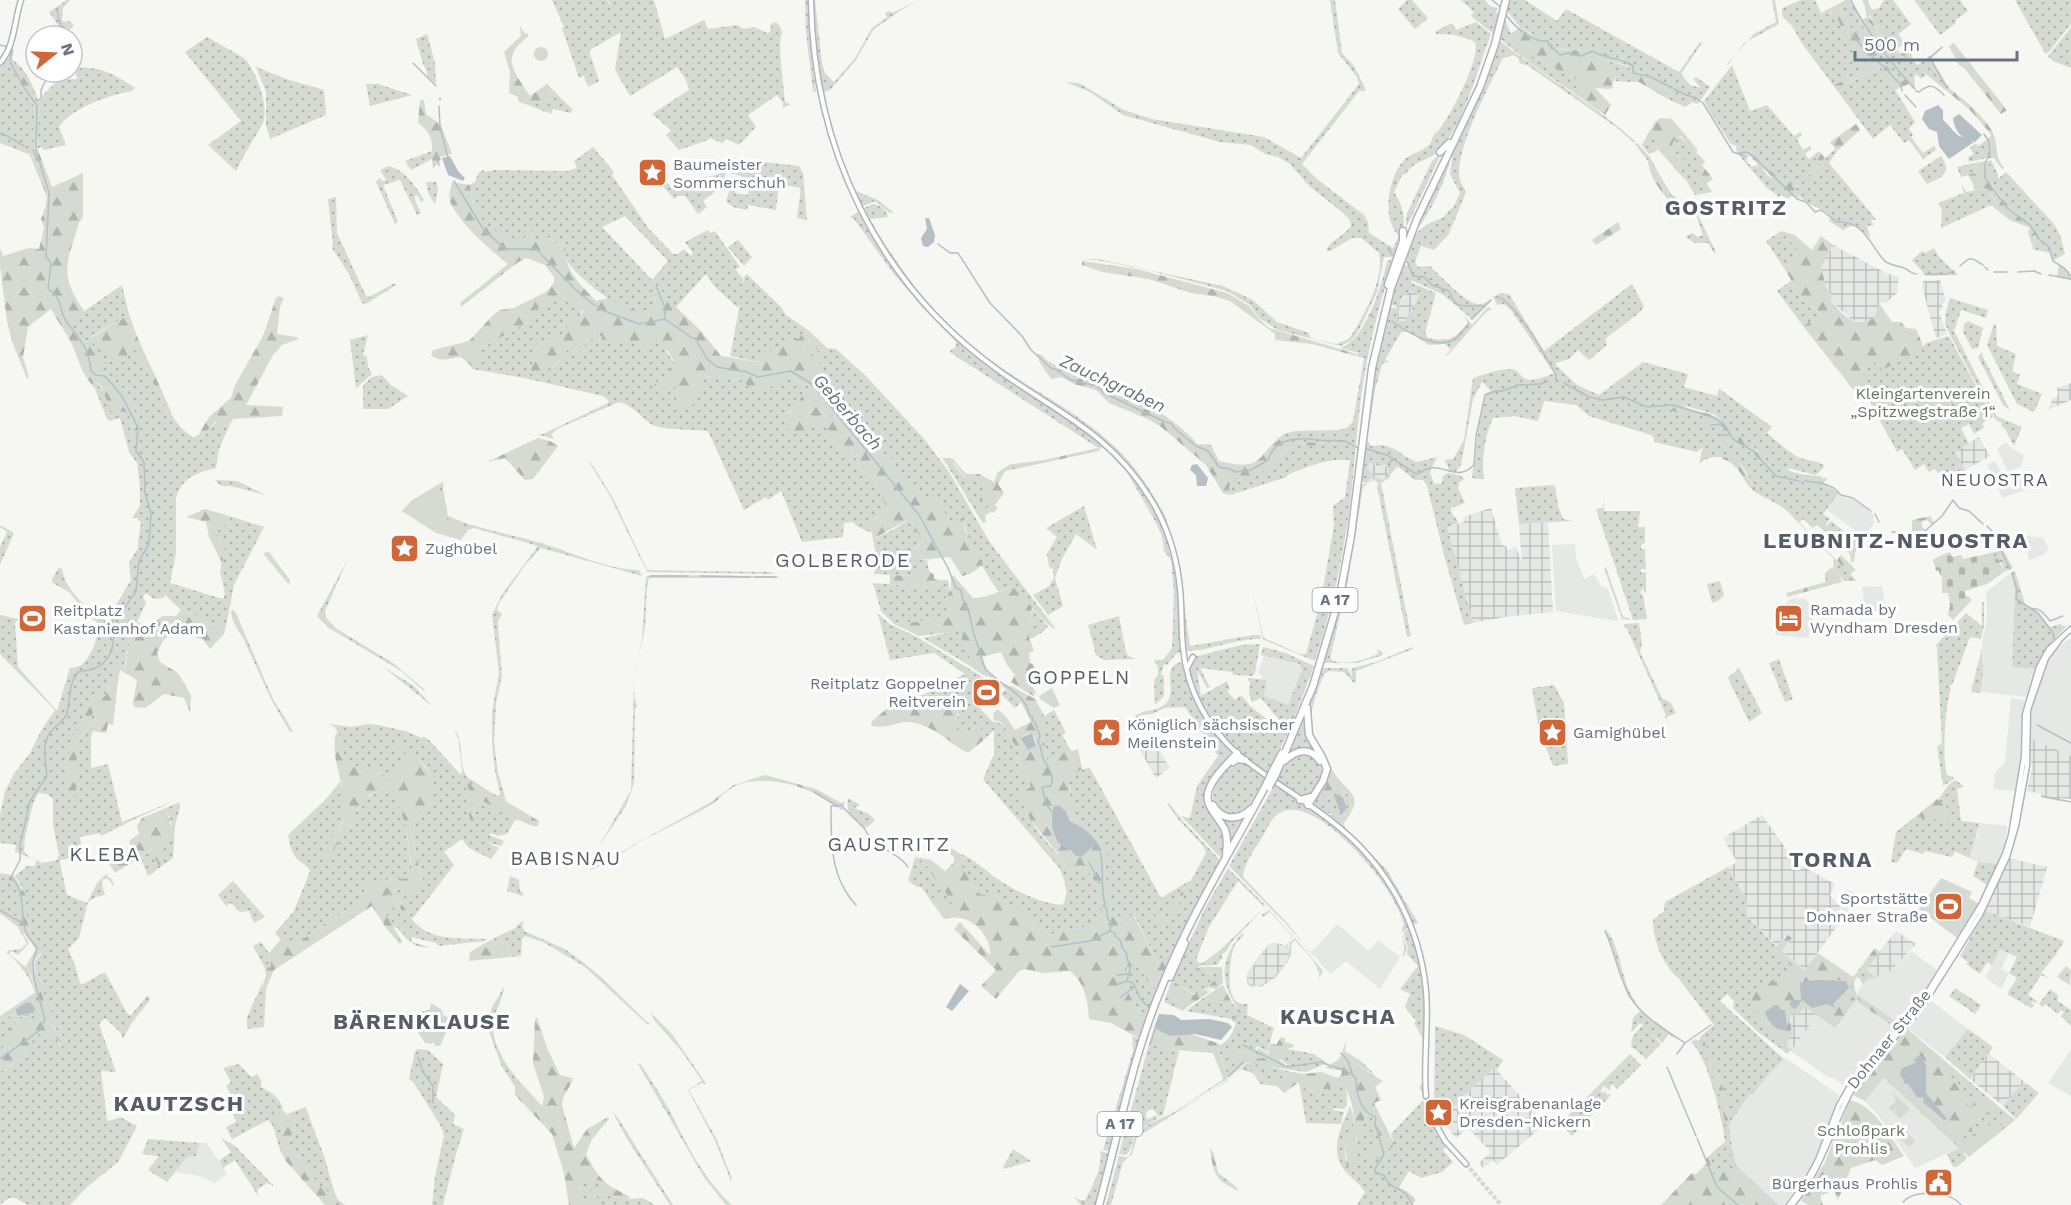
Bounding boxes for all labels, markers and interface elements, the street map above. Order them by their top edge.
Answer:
north arrow [24,24,84,84]
scale bar [1855,24,2017,62]
text: 500 m [1864,34,1920,55]
text: N [57,41,79,58]
place label: Baumeister Sommerschuh [673,155,786,192]
place icon: Baumeister Sommerschuh [636,157,668,189]
district label: GOSTRITZ [1665,195,1787,220]
water label: Zauchgraben [1056,349,1169,417]
water label: Geberbach [809,370,887,454]
park label: Kleingartenverein „Spitzwegstraße 1“ [1850,384,1996,421]
district label: NEUOSTRA [1941,469,2049,490]
district label: LEUBNITZ-NEUOSTRA [1763,528,2029,553]
place icon: Zughübel [388,532,420,564]
place label: Zughübel [425,539,497,558]
district label: GOLBERODE [775,548,911,572]
road number: A 17 [1312,588,1358,612]
place label: Ramada by Wyndham Dresden [1810,600,1958,637]
place label: Reitplatz Kastanienhof Adam [53,601,204,638]
hotel icon: Ramada by Wyndham Dresden [1773,602,1805,634]
sports icon: Reitplatz Kastanienhof Adam [16,603,48,635]
district label: GOPPELN [1027,665,1131,689]
place label: Reitplatz Goppelner Reitverein [810,674,966,711]
sports icon: Reitplatz Goppelner Reitverein [971,676,1003,708]
place label: Königlich sächsischer Meilenstein [1127,715,1295,752]
place icon: Gamighübel [1536,716,1568,748]
place icon: Königlich sächsischer Meilenstein [1090,717,1122,749]
place label: Gamighübel [1573,723,1666,742]
district label: GAUSTRITZ [827,832,951,856]
district label: KLEBA [69,842,141,866]
district label: BABISNAU [510,846,622,870]
district label: TORNA [1789,847,1873,872]
place label: Sportstätte Dohnaer Straße [1806,889,1928,926]
sports icon: Sportstätte Dohnaer Straße [1933,891,1965,923]
street label: Dohnaer Straße [1843,986,1935,1092]
district label: KAUSCHA [1280,1004,1396,1029]
district label: BÄRENKLAUSE [333,1009,511,1034]
district label: KAUTZSCH [114,1091,244,1116]
place label: Kreisgrabenanlage Dresden-Nickern [1459,1094,1601,1131]
place icon: Kreisgrabenanlage Dresden-Nickern [1422,1096,1454,1128]
road number: A 17 [1098,1112,1142,1136]
park label: Schloßpark Prohlis [1817,1121,1905,1158]
public building icon: Bürgerhaus Prohlis [1923,1167,1955,1199]
place label: Bürgerhaus Prohlis [1771,1174,1918,1193]

